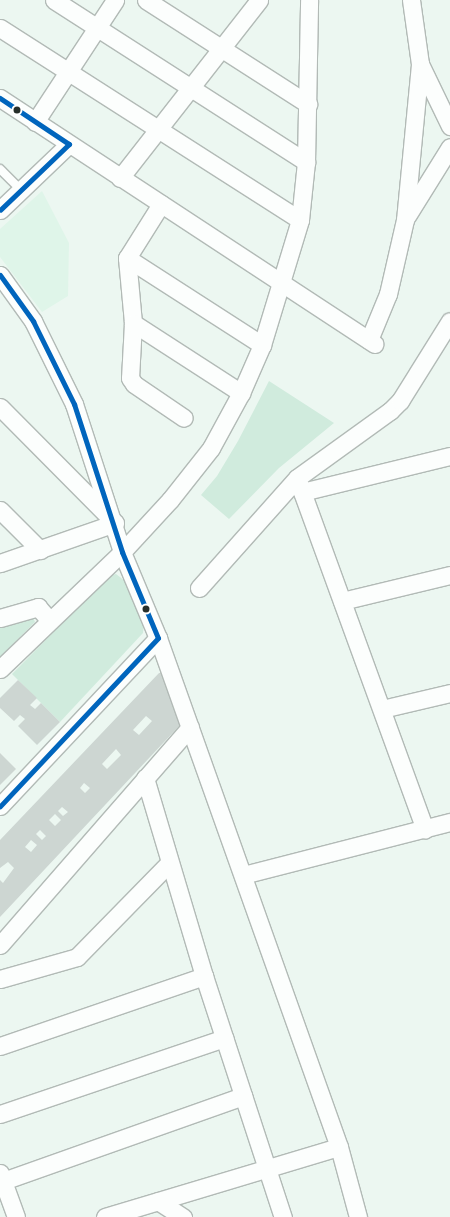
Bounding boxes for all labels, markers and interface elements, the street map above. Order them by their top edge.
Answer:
unlabelled marker [12,105,22,115]
unlabelled marker [141,604,151,614]

